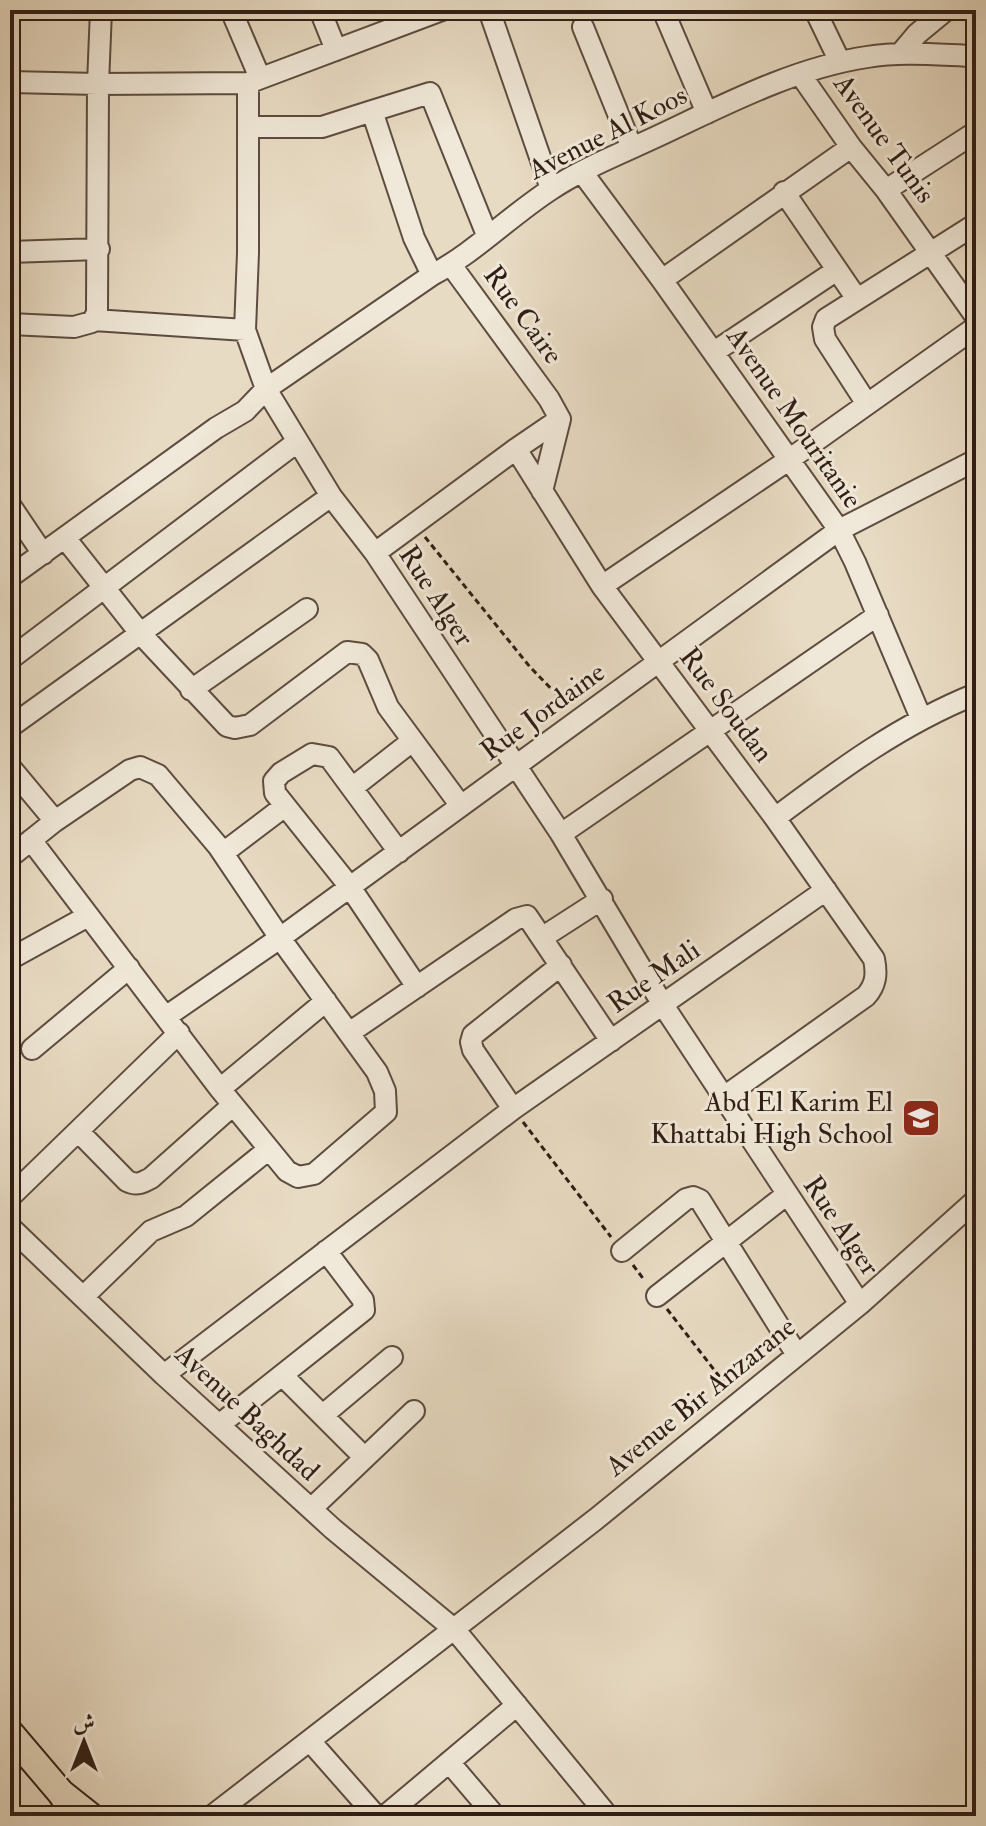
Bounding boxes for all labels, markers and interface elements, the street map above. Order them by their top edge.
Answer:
street label: Avenue Tunis [825,67,942,210]
street label: Avenue Al Koos [522,78,693,188]
street label: Rue Caire [476,259,571,371]
street label: Avenue Mouritanie [718,320,870,516]
street label: Rue Alger [391,539,482,653]
street label: Rue Soudan [671,641,781,769]
street label: Rue Jordaine [474,655,612,769]
street label: Rue Mali [601,933,707,1021]
place label: Abd El Karim El Khattabi High School [650,1085,893,1152]
school or university icon: Abd El Karim El Khattabi High School [900,1097,942,1139]
street label: Rue Alger [795,1169,887,1283]
street label: Avenue Bir Anzarane [598,1309,803,1485]
street label: Avenue Baghdad [167,1337,327,1489]
north arrow [44,1702,124,1782]
text: ش [73,1709,95,1737]

